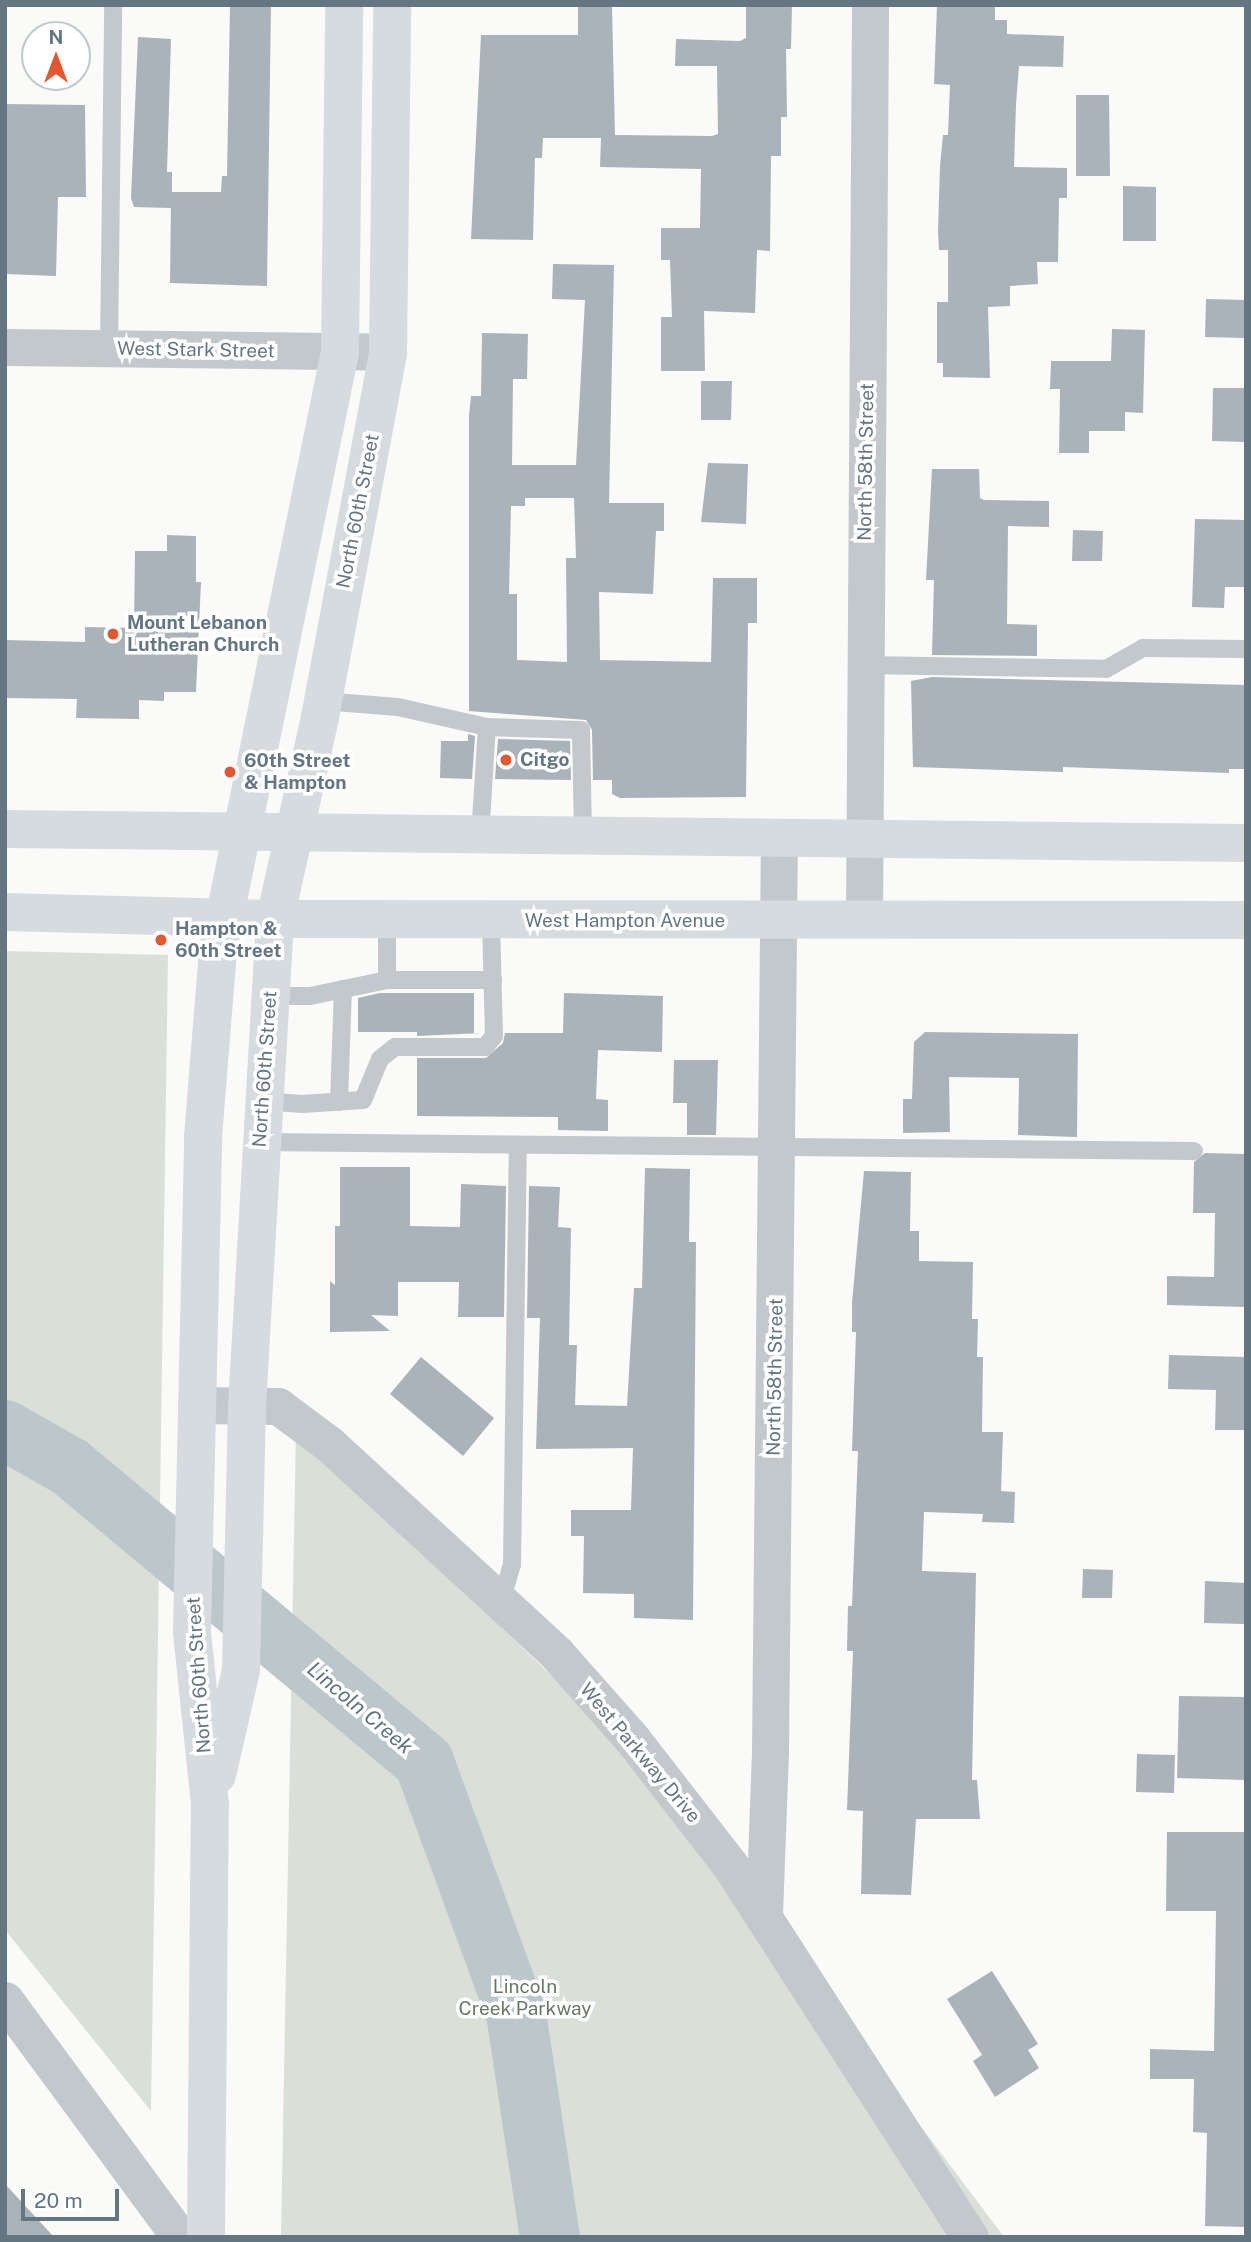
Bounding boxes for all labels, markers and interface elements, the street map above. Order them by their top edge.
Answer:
north arrow [21,21,91,91]
text: N [49,26,63,48]
street label: West Stark Street [117,337,275,363]
street label: North 58th Street [853,383,879,541]
street label: North 60th Street [332,432,384,590]
place label: Mount Lebanon Lutheran Church [127,612,279,656]
marker: Mount Lebanon Lutheran Church [105,626,121,642]
place label: Citgo [520,749,569,771]
place label: 60th Street & Hampton [244,750,350,794]
marker: Citgo [498,752,514,768]
marker: 60th Street & Hampton [222,764,238,780]
street label: West Hampton Avenue [525,910,725,932]
place label: Hampton & 60th Street [175,918,281,962]
marker: Hampton & 60th Street [153,932,169,948]
street label: North 60th Street [248,990,282,1148]
street label: North 58th Street [762,1298,788,1456]
street label: North 60th Street [182,1596,216,1754]
water label: Lincoln Creek [302,1657,418,1759]
street label: West Parkway Drive [575,1679,705,1827]
park label: Lincoln Creek Parkway [459,1976,591,2020]
scale bar [24,2176,122,2220]
text: 20 m [34,2188,83,2213]

